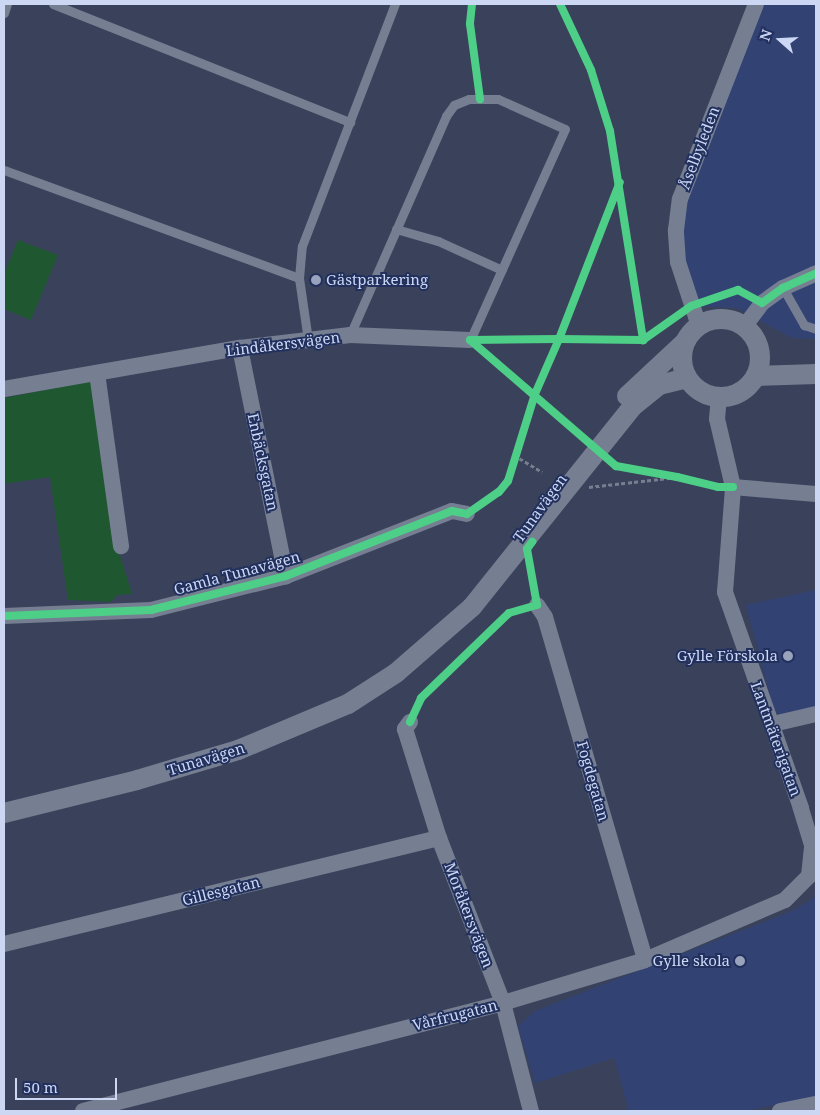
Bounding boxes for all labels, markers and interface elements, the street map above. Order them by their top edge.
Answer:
north arrow [755,15,805,65]
text: N [755,27,776,43]
street label: Åselbyleden [675,104,723,192]
place label: Gästparkering [326,271,428,289]
marker: Gästparkering [310,274,322,286]
street label: Lindåkersvägen [225,328,341,360]
street label: Enbäcksgatan [244,411,282,513]
street label: Tunavägen [509,470,571,546]
street label: Gamla Tunavägen [172,547,302,599]
place label: Gylle Förskola [677,647,778,665]
marker: Gylle Förskola [782,650,794,662]
street label: Lantmäterigatan [747,679,805,799]
street label: Tunavägen [165,739,247,779]
street label: Fogdegatan [573,739,613,823]
street label: Moråkersvägen [441,860,497,970]
street label: Gillesgatan [180,873,262,909]
place label: Gylle skola [653,952,730,970]
marker: Gylle skola [734,955,746,967]
street label: Vårfrugatan [411,996,499,1034]
scale bar [18,1068,120,1100]
text: 50 m [23,1077,58,1097]

